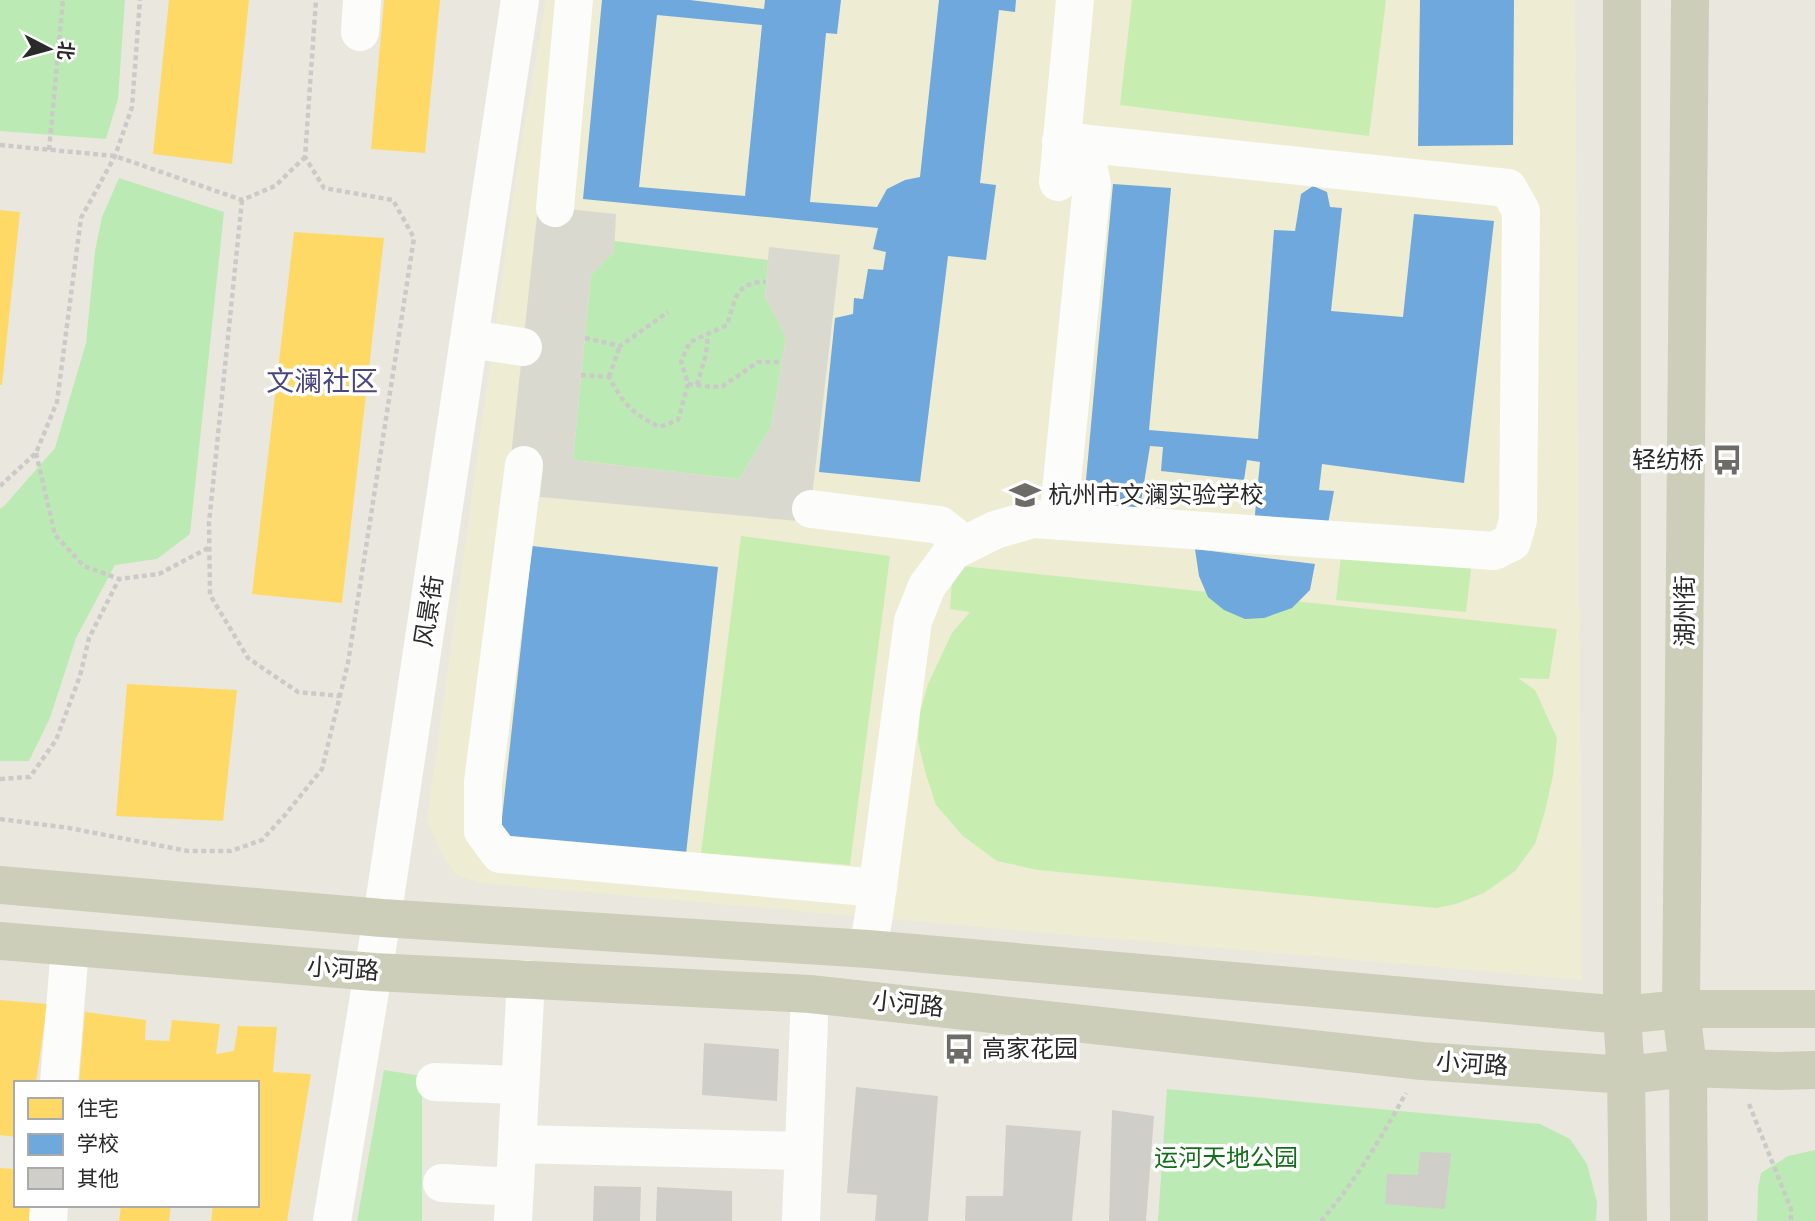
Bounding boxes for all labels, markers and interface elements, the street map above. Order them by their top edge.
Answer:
north arrow [14,14,84,84]
text: 北 [54,40,79,61]
district label: 文澜社区 [266,364,378,397]
bus stop icon: 轻纺桥 [1710,443,1744,477]
place label: 轻纺桥 [1632,444,1704,473]
school or university icon: 杭州市文澜实验学校 [1008,478,1042,512]
place label: 杭州市文澜实验学校 [1048,479,1264,508]
street label: 风景街 [408,573,447,649]
street label: 湖州街 [1669,575,1698,647]
street label: 小河路 [306,951,380,984]
street label: 小河路 [871,984,945,1021]
bus stop icon: 高家花园 [942,1032,976,1066]
place label: 高家花园 [982,1033,1078,1062]
street label: 小河路 [1435,1046,1509,1079]
legend [14,1081,259,1207]
text: 住宅 [77,1095,119,1121]
text: 学校 [77,1130,119,1156]
park label: 运河天地公园 [1154,1142,1298,1171]
text: 其他 [77,1165,119,1191]

